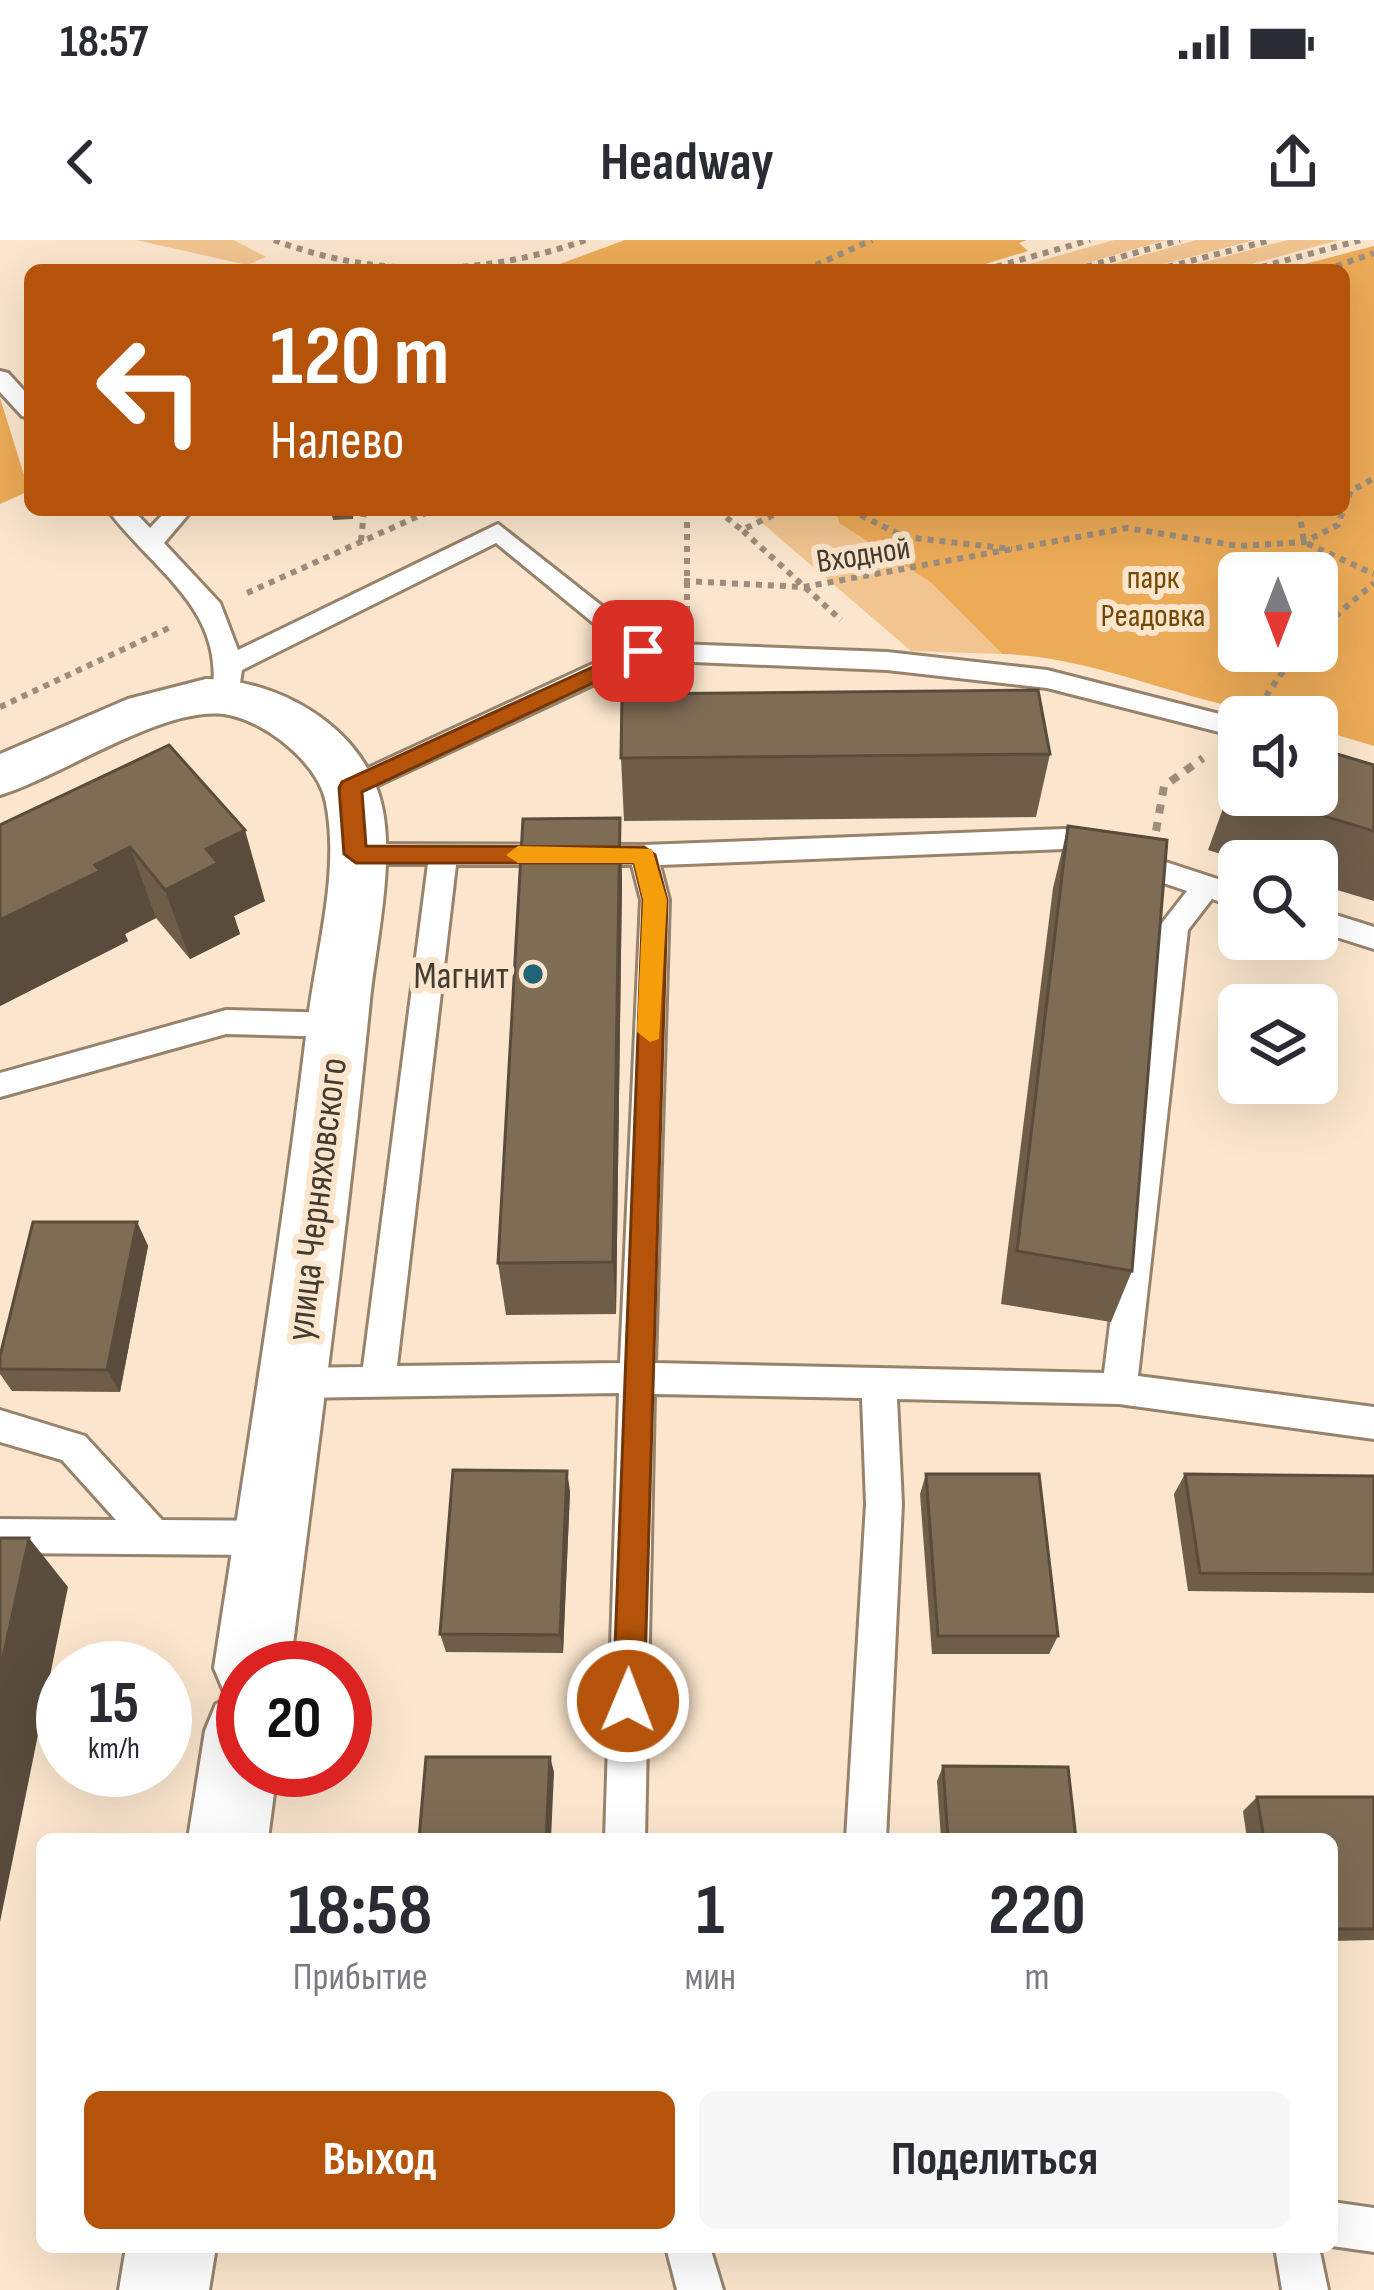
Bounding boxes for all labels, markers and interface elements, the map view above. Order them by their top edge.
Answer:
text: 18:57 [60,15,148,70]
icon: back [48,129,114,195]
icon: share [1260,129,1326,195]
text: Headway [600,130,774,195]
text: 120 m [270,307,449,408]
icon: left [72,312,228,468]
text: Налево [270,409,404,474]
street label: Входной [814,528,913,582]
north arrow [1218,552,1338,672]
map controls [1218,552,1338,1104]
park label: парк Реадовка [1101,558,1205,636]
pin [592,600,694,702]
icon: arrive [610,618,676,684]
button: sound [1218,696,1338,816]
button: search [1218,840,1338,960]
place label: Магнит [413,953,509,1000]
marker: Магнит [520,961,546,987]
button: layers [1218,984,1338,1104]
street label: улица Черняховского [277,1055,358,1343]
position arrow [565,1638,691,1764]
speed limit sign: 20 [216,1641,372,1797]
text: 15 [89,1668,139,1740]
text: km/h [88,1731,140,1767]
text: 18:58 [288,1868,432,1955]
text: 1 [696,1868,724,1955]
text: 220 [988,1868,1086,1955]
text: Прибытие [293,1954,428,2001]
text: мин [684,1954,736,2001]
text: m [1025,1954,1050,2001]
button: Выход [84,2091,675,2229]
button: Поделиться [699,2091,1290,2229]

